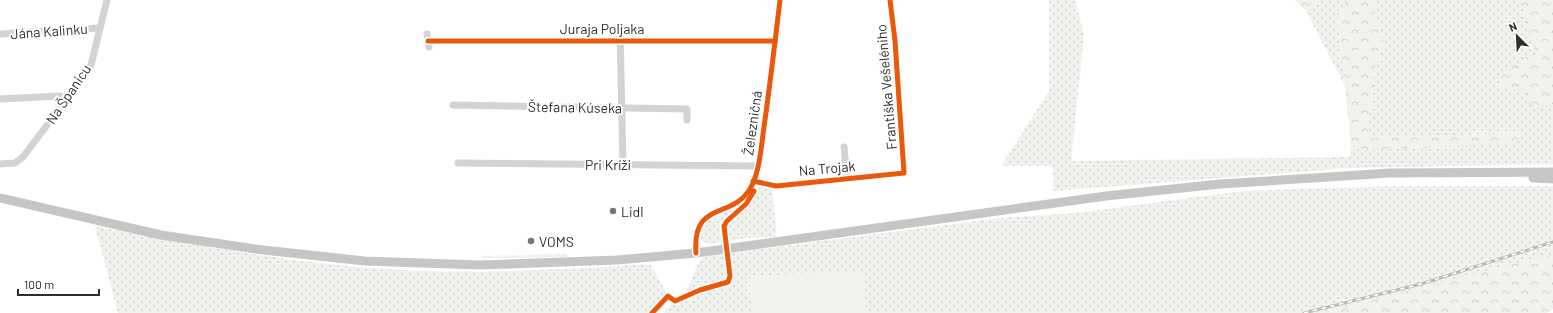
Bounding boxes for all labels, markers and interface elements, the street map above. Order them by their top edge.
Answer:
north arrow [1497,16,1537,56]
text: N [1507,19,1519,34]
street label: Jána Kalinku [10,20,88,42]
street label: Juraja Poljaka [560,20,644,37]
street label: Františka Vešeléniho [872,24,900,150]
street label: Na Španicu [42,61,94,127]
street label: Železničná [739,90,765,156]
street label: Štefana Kúseka [528,98,622,116]
street label: Pri Kríži [585,156,631,173]
street label: Na Trojak [798,157,856,179]
place label: Lidl [621,203,643,220]
marker: Lidl [608,206,618,216]
place label: VOMS [539,233,574,250]
marker: VOMS [526,236,536,246]
scale bar [18,271,99,297]
text: 100 m [24,277,54,291]

